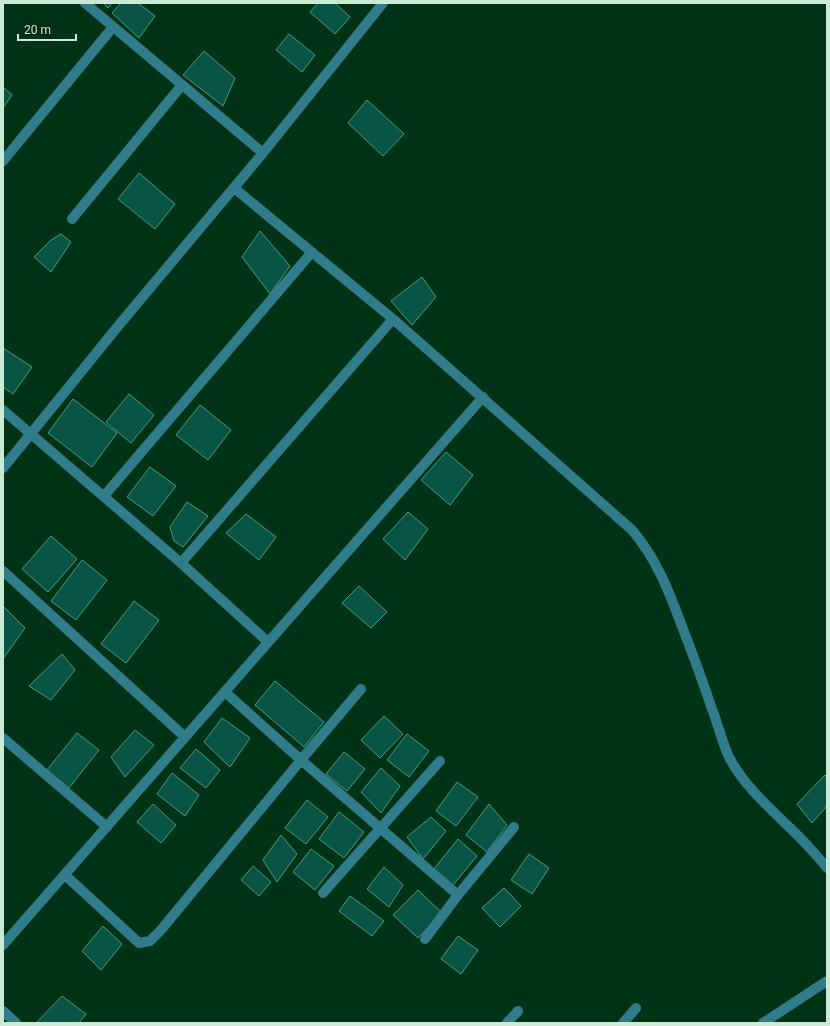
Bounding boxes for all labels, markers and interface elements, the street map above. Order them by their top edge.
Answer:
scale bar [18,16,76,42]
text: 20 m [24,23,51,37]

